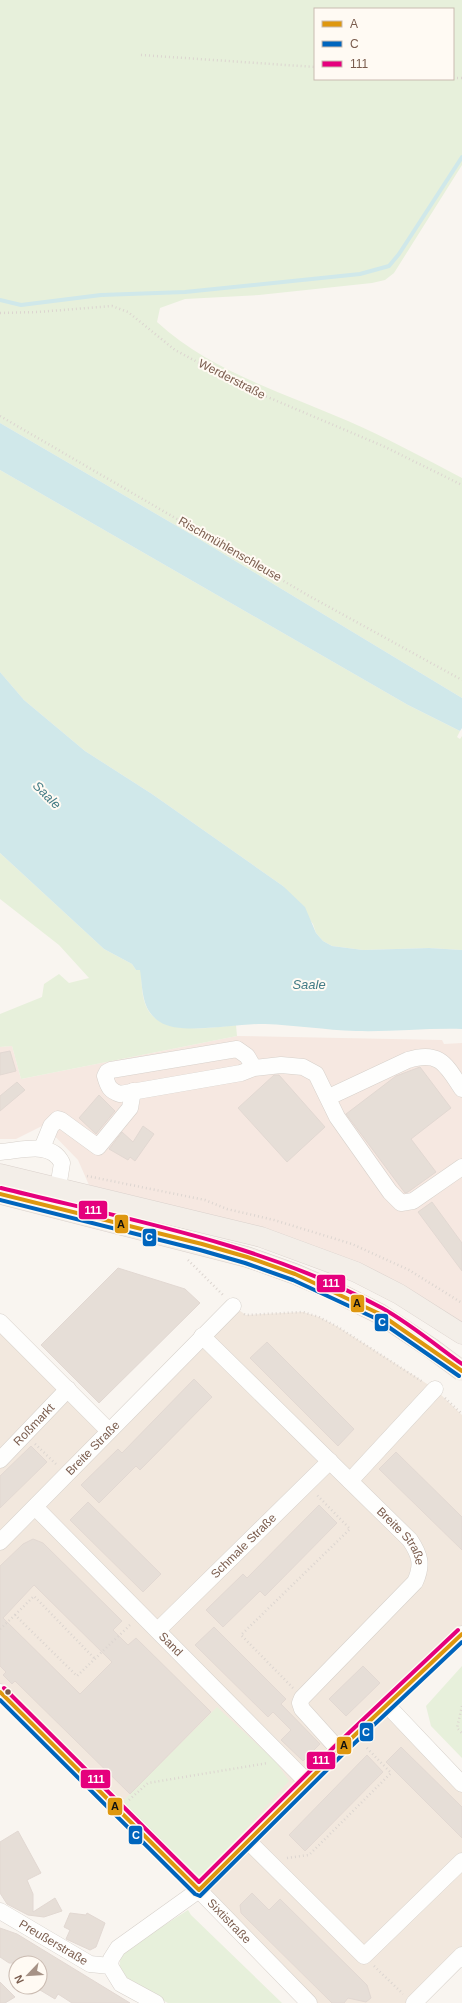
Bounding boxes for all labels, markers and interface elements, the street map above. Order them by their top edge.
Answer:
legend [314,8,454,80]
text: A [350,17,358,31]
text: C [350,37,359,51]
text: 111 [350,57,369,71]
street label: Werderstraße [196,356,268,402]
street label: Rischmühlenschleuse [176,514,284,584]
water label: Saale [30,778,64,812]
water label: Saale [292,977,326,992]
line badge: 111 [78,1200,108,1220]
text: 111 [84,1204,102,1216]
line badge: A [114,1214,129,1234]
text: A [117,1218,125,1230]
line badge: C [142,1228,157,1247]
text: C [145,1231,153,1243]
line badge: 111 [316,1274,346,1293]
text: 111 [322,1277,340,1289]
line badge: A [350,1294,365,1313]
text: A [353,1297,361,1309]
line badge: C [374,1313,389,1332]
text: C [378,1316,386,1328]
street label: Roßmarkt [11,1400,58,1448]
street label: Breite Straße [63,1418,123,1478]
street label: Breite Straße [374,1504,427,1566]
street label: Schmale Straße [208,1510,279,1581]
street label: Sand [156,1629,186,1659]
unlabelled marker [3,1687,13,1697]
line badge: C [359,1722,374,1742]
text: C [362,1726,370,1738]
line badge: A [336,1736,352,1755]
text: A [340,1739,348,1751]
line badge: 111 [306,1751,336,1770]
text: 111 [312,1754,330,1766]
line badge: 111 [80,1769,111,1789]
text: 111 [87,1773,105,1785]
line badge: A [107,1797,123,1816]
text: A [111,1800,119,1812]
line badge: C [128,1825,143,1845]
text: C [132,1829,140,1841]
street label: Sixtistraße [204,1896,254,1947]
street label: Preußerstraße [16,1917,91,1968]
north arrow [8,1955,48,1995]
text: N [12,1973,26,1985]

